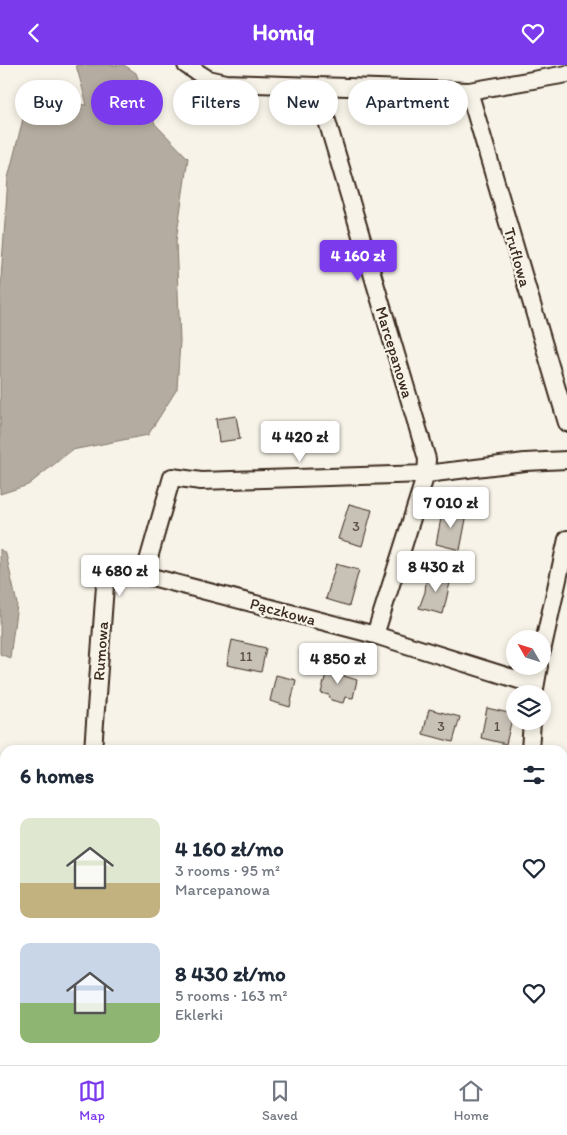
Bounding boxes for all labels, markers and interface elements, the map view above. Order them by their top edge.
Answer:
icon: back [20,19,48,47]
text: Homiq [253,19,314,46]
icon: heart [519,19,547,47]
chip: Buy [15,80,81,125]
chip: Rent [91,80,163,125]
chip: Filters [173,80,259,125]
chip: New [269,80,338,125]
chip: Apartment [348,80,468,125]
street label: Truflowa [500,225,535,290]
pin: 4 160 zł [306,239,410,282]
text: 4 160 zł [331,246,385,265]
street label: Marcepanowa [372,304,418,400]
pin: 4 420 zł [248,421,352,463]
text: 4 420 zł [272,427,328,446]
pin: 7 010 zł [399,487,503,529]
text: 7 010 zł [424,493,478,512]
house number: 3 [352,518,360,535]
pin: 8 430 zł [384,551,488,593]
pin: 4 680 zł [68,555,172,597]
text: 8 430 zł [408,557,464,576]
text: 4 680 zł [92,561,148,580]
street label: Pączkowa [248,594,318,629]
street label: Rumowa [89,620,112,681]
north arrow [506,630,551,675]
map controls [506,630,551,730]
pin: 4 850 zł [286,643,390,685]
house number: 11 [240,648,253,665]
text: 4 850 zł [310,649,366,668]
button: layers [506,685,551,730]
house number: 3 [437,718,445,735]
house number: 1 [494,718,501,735]
icon: filters [520,761,548,789]
text: 6 homes [20,763,94,788]
text: 4 160 zł/mo [175,836,284,861]
icon: home [60,838,120,898]
icon: heart [520,854,548,882]
text: 3 rooms · 95 m² [175,861,280,880]
text: Marcepanowa [175,880,270,899]
text: 8 430 zł/mo [175,961,286,986]
icon: home [60,963,120,1023]
icon: heart [520,979,548,1007]
text: 5 rooms · 163 m² [175,986,287,1005]
text: Eklerki [175,1005,223,1024]
tab: Map [78,1077,106,1124]
tab: Saved [262,1077,298,1124]
tab: Home [454,1077,489,1124]

